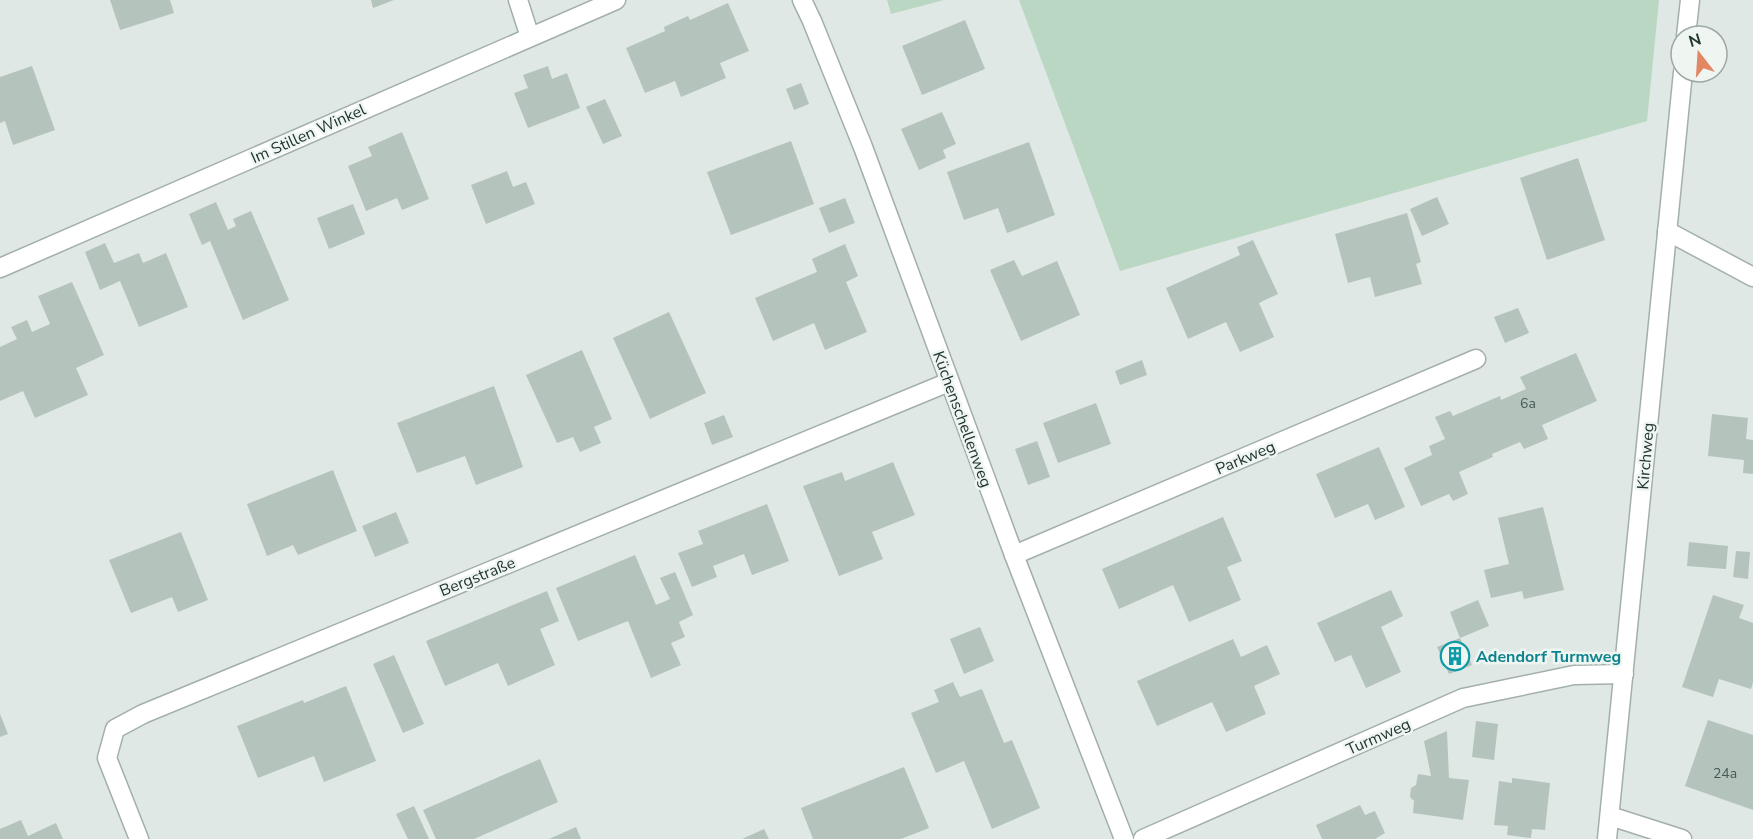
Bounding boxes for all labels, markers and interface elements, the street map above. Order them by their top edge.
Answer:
north arrow [1669,24,1729,84]
text: N [1686,28,1704,53]
street label: Im Stillen Winkel [247,99,370,169]
street label: Küchenschellenweg [927,348,997,491]
house number: 6a [1520,394,1536,413]
street label: Kirchweg [1632,422,1660,490]
street label: Parkweg [1212,436,1279,480]
street label: Bergstraße [436,552,519,602]
building icon: Adendorf Turmweg [1439,640,1471,672]
place label: Adendorf Turmweg [1476,646,1621,668]
street label: Turmweg [1343,713,1414,761]
house number: 24a [1713,764,1737,783]

